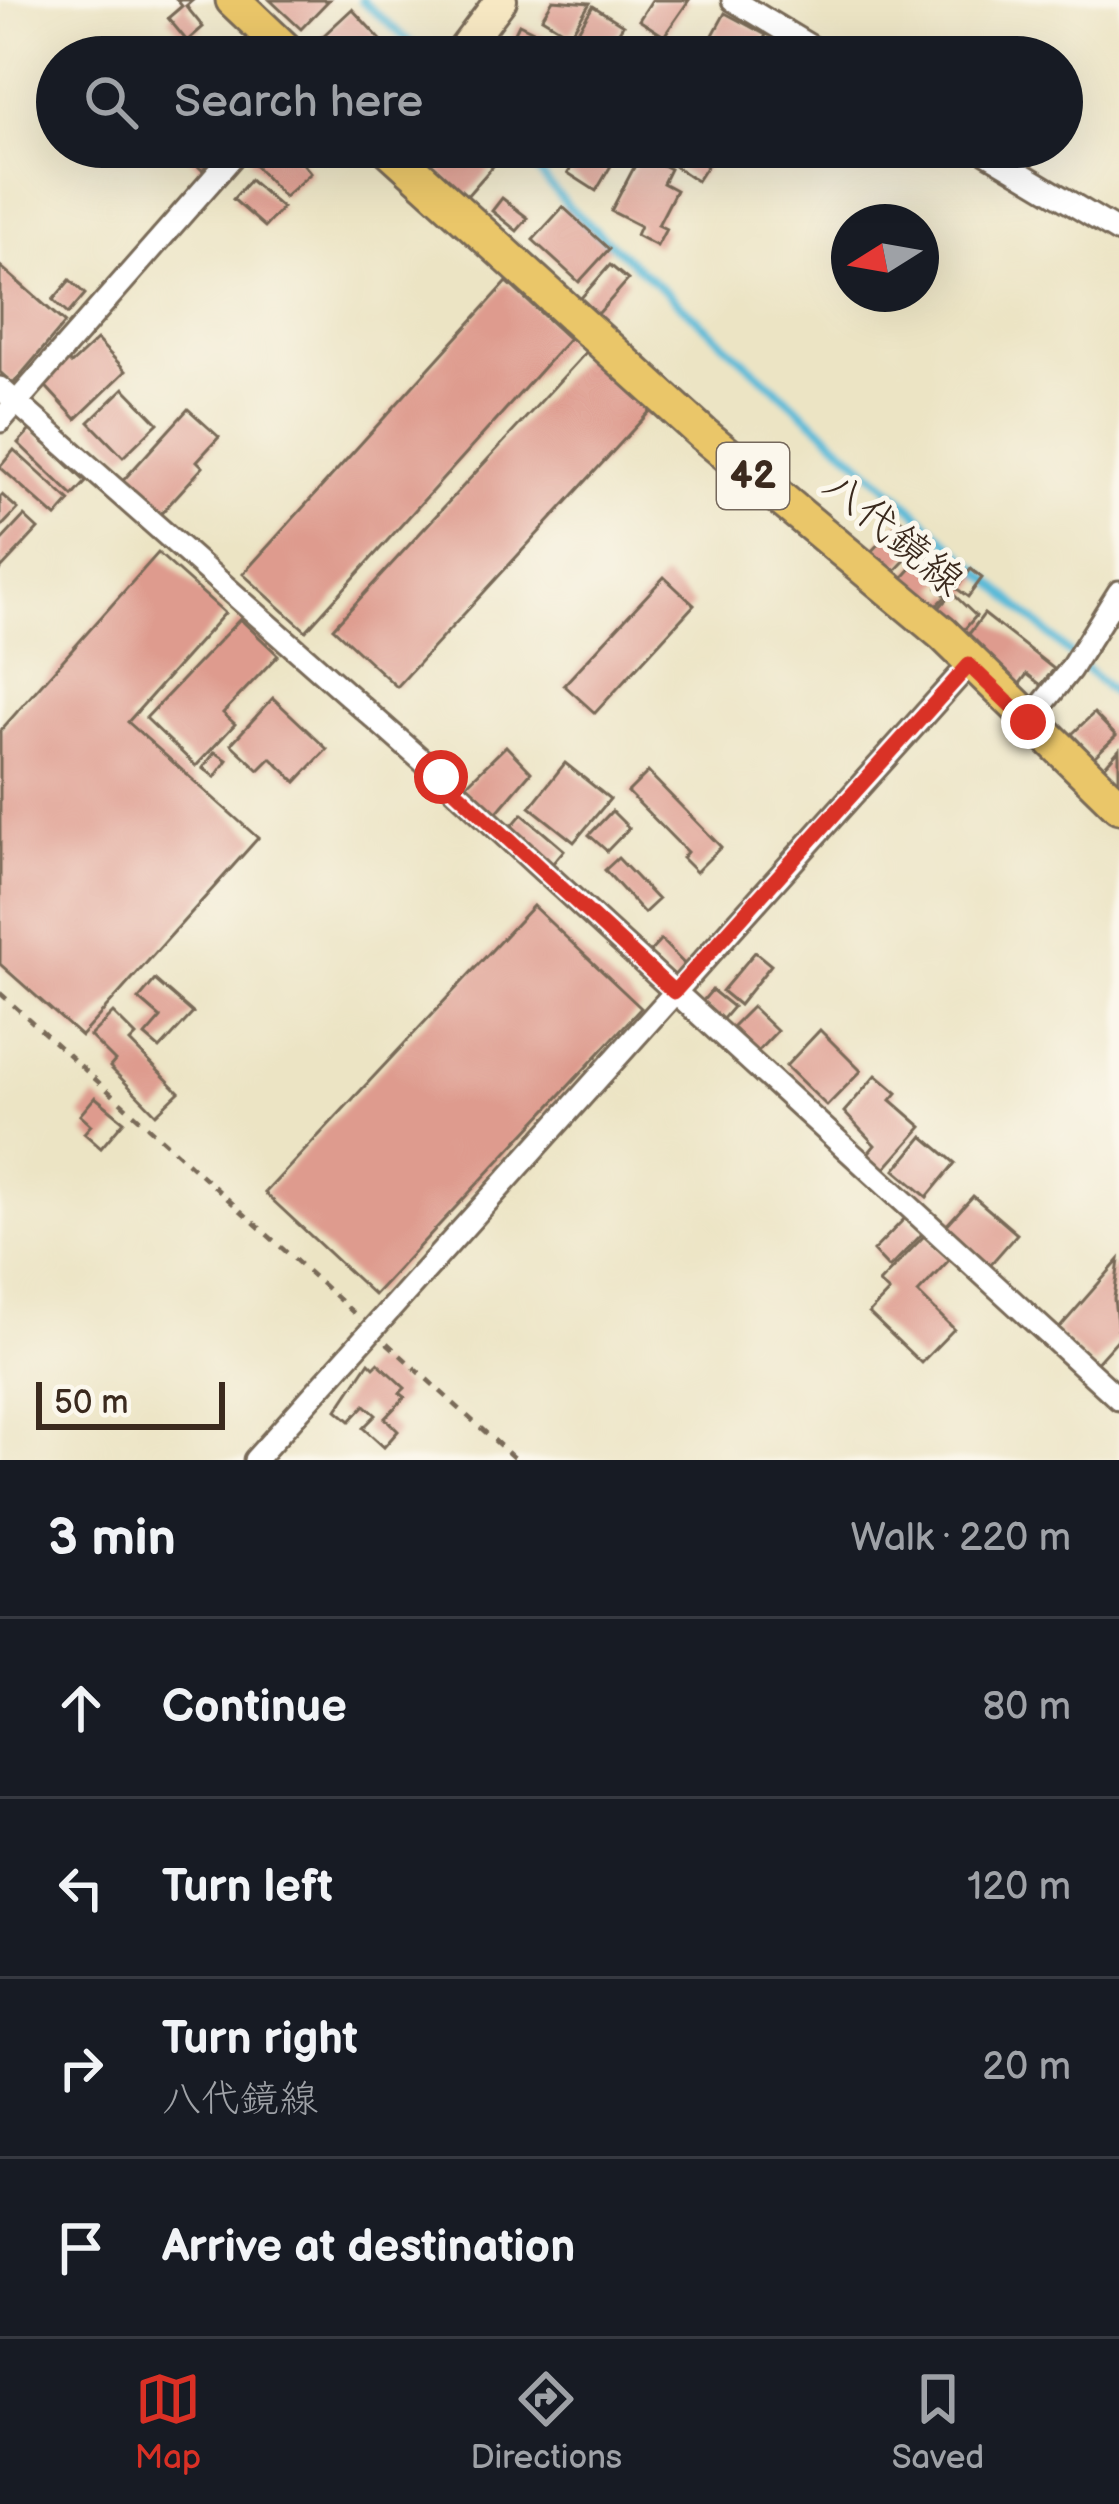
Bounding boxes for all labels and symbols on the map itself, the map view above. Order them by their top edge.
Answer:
north arrow [831,204,939,312]
road number: 42 [717,443,789,509]
street label: 八代鏡線 [812,460,974,608]
route end [1001,695,1055,749]
route start [414,750,468,804]
scale bar [36,1376,225,1429]

